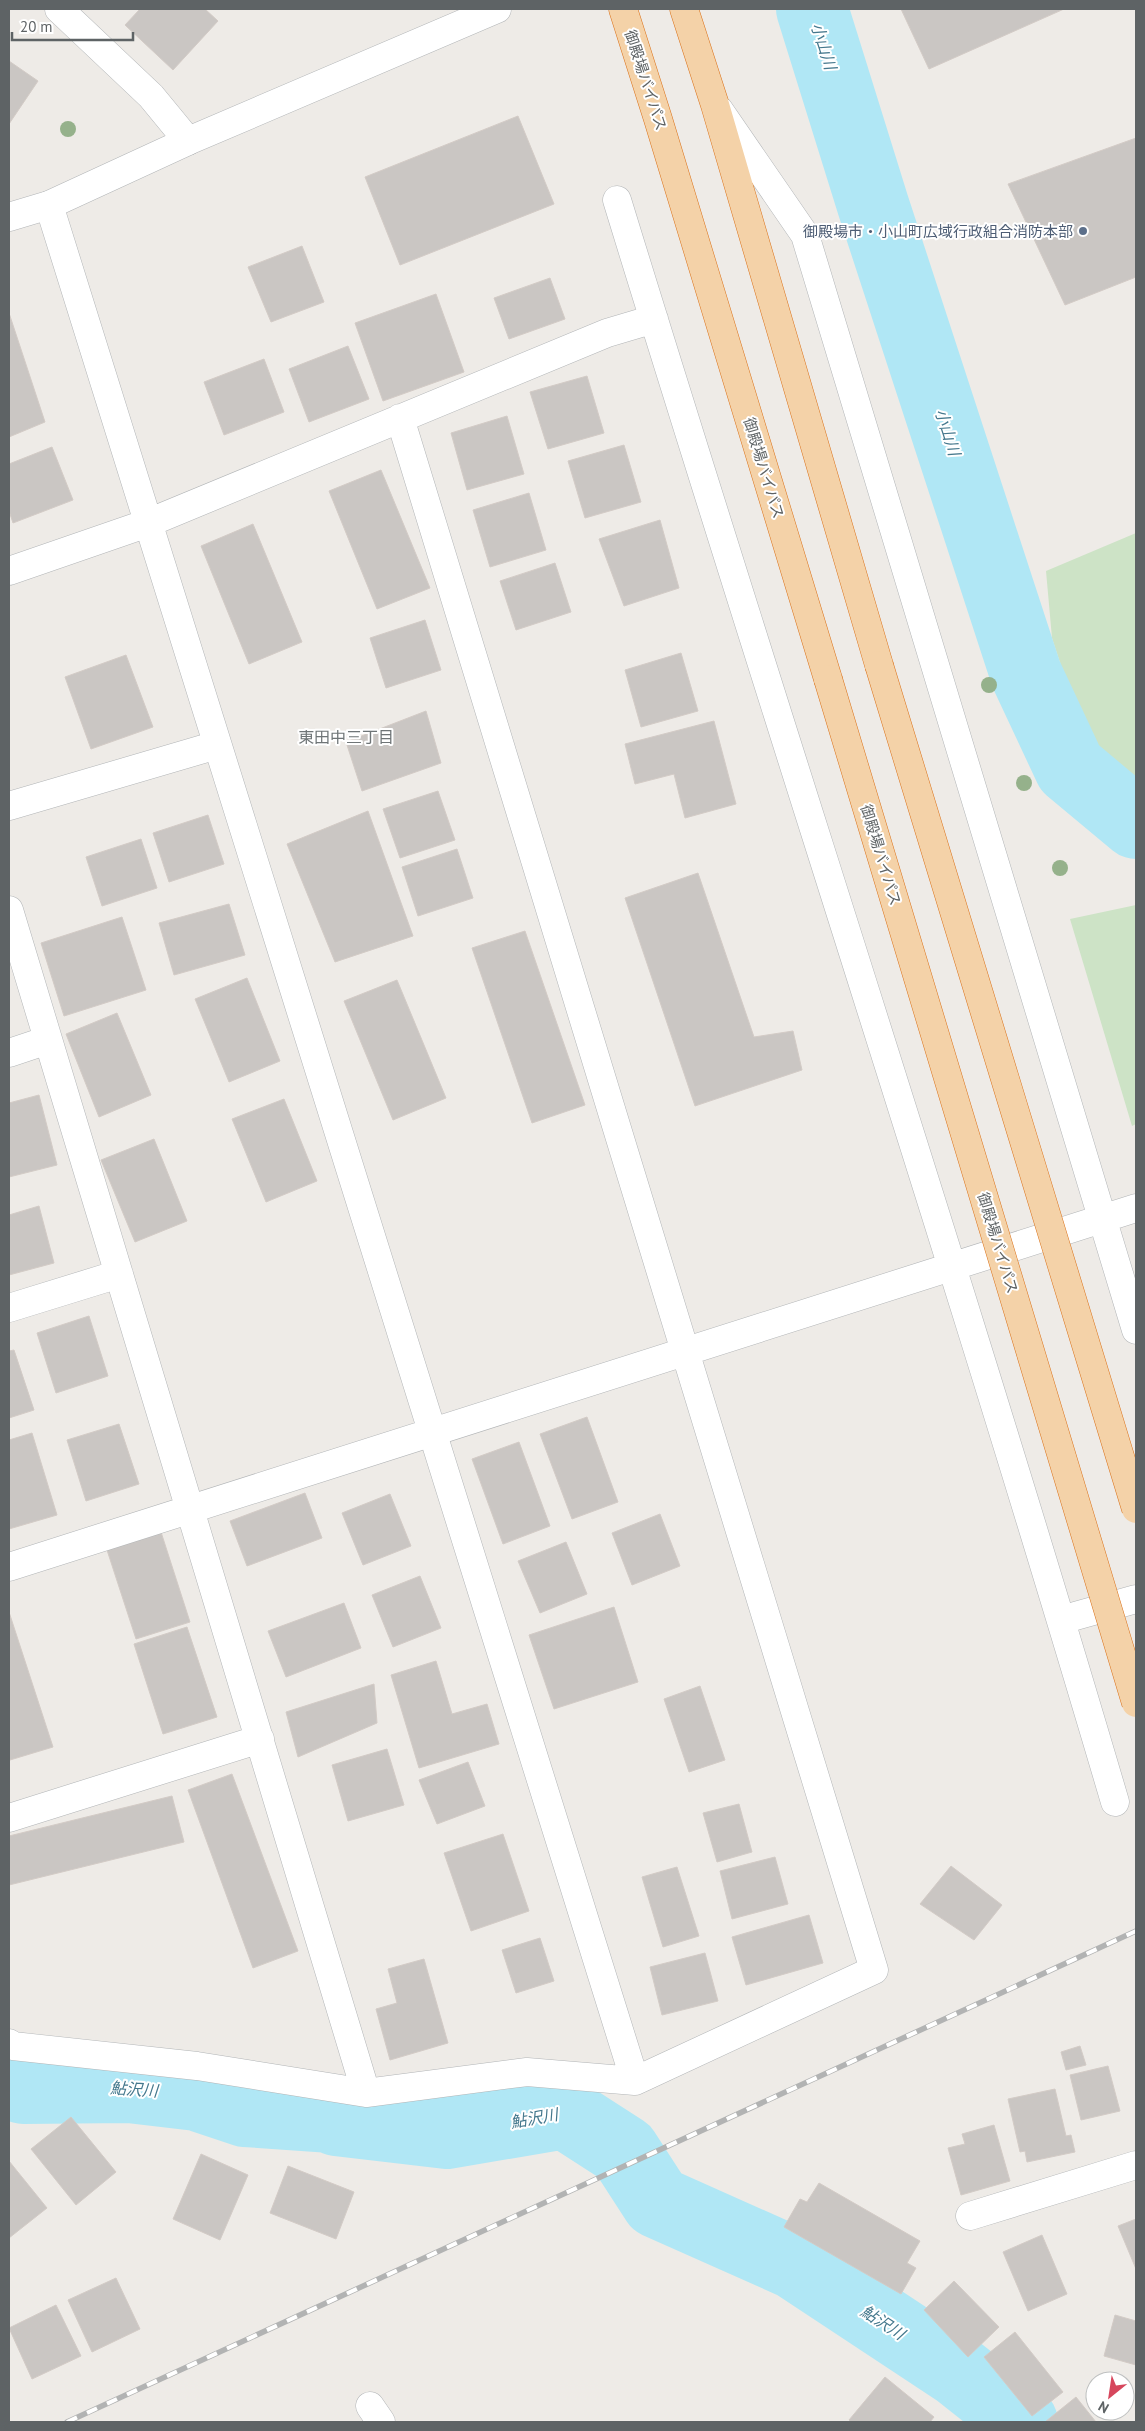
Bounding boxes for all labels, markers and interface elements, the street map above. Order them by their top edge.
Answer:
scale bar [12,10,134,42]
text: 20 m [20,17,53,36]
water label: 小山川 [807,20,842,74]
street label: 御殿場バイパス [621,27,671,133]
place label: 御殿場市・小山町広域行政組合消防本部 [803,222,1073,241]
marker: 御殿場市・小山町広域行政組合消防本部 [1077,225,1089,237]
water label: 小山川 [931,406,966,460]
street label: 御殿場バイパス [740,415,788,521]
district label: 東田中三丁目 [298,727,394,747]
street label: 御殿場バイパス [857,802,905,908]
street label: 御殿場バイパス [974,1190,1022,1296]
water label: 鮎沢川 [109,2077,161,2101]
water label: 鮎沢川 [509,2104,561,2132]
water label: 鮎沢川 [857,2301,910,2345]
north arrow [1085,2371,1135,2421]
text: N [1095,2397,1112,2417]

